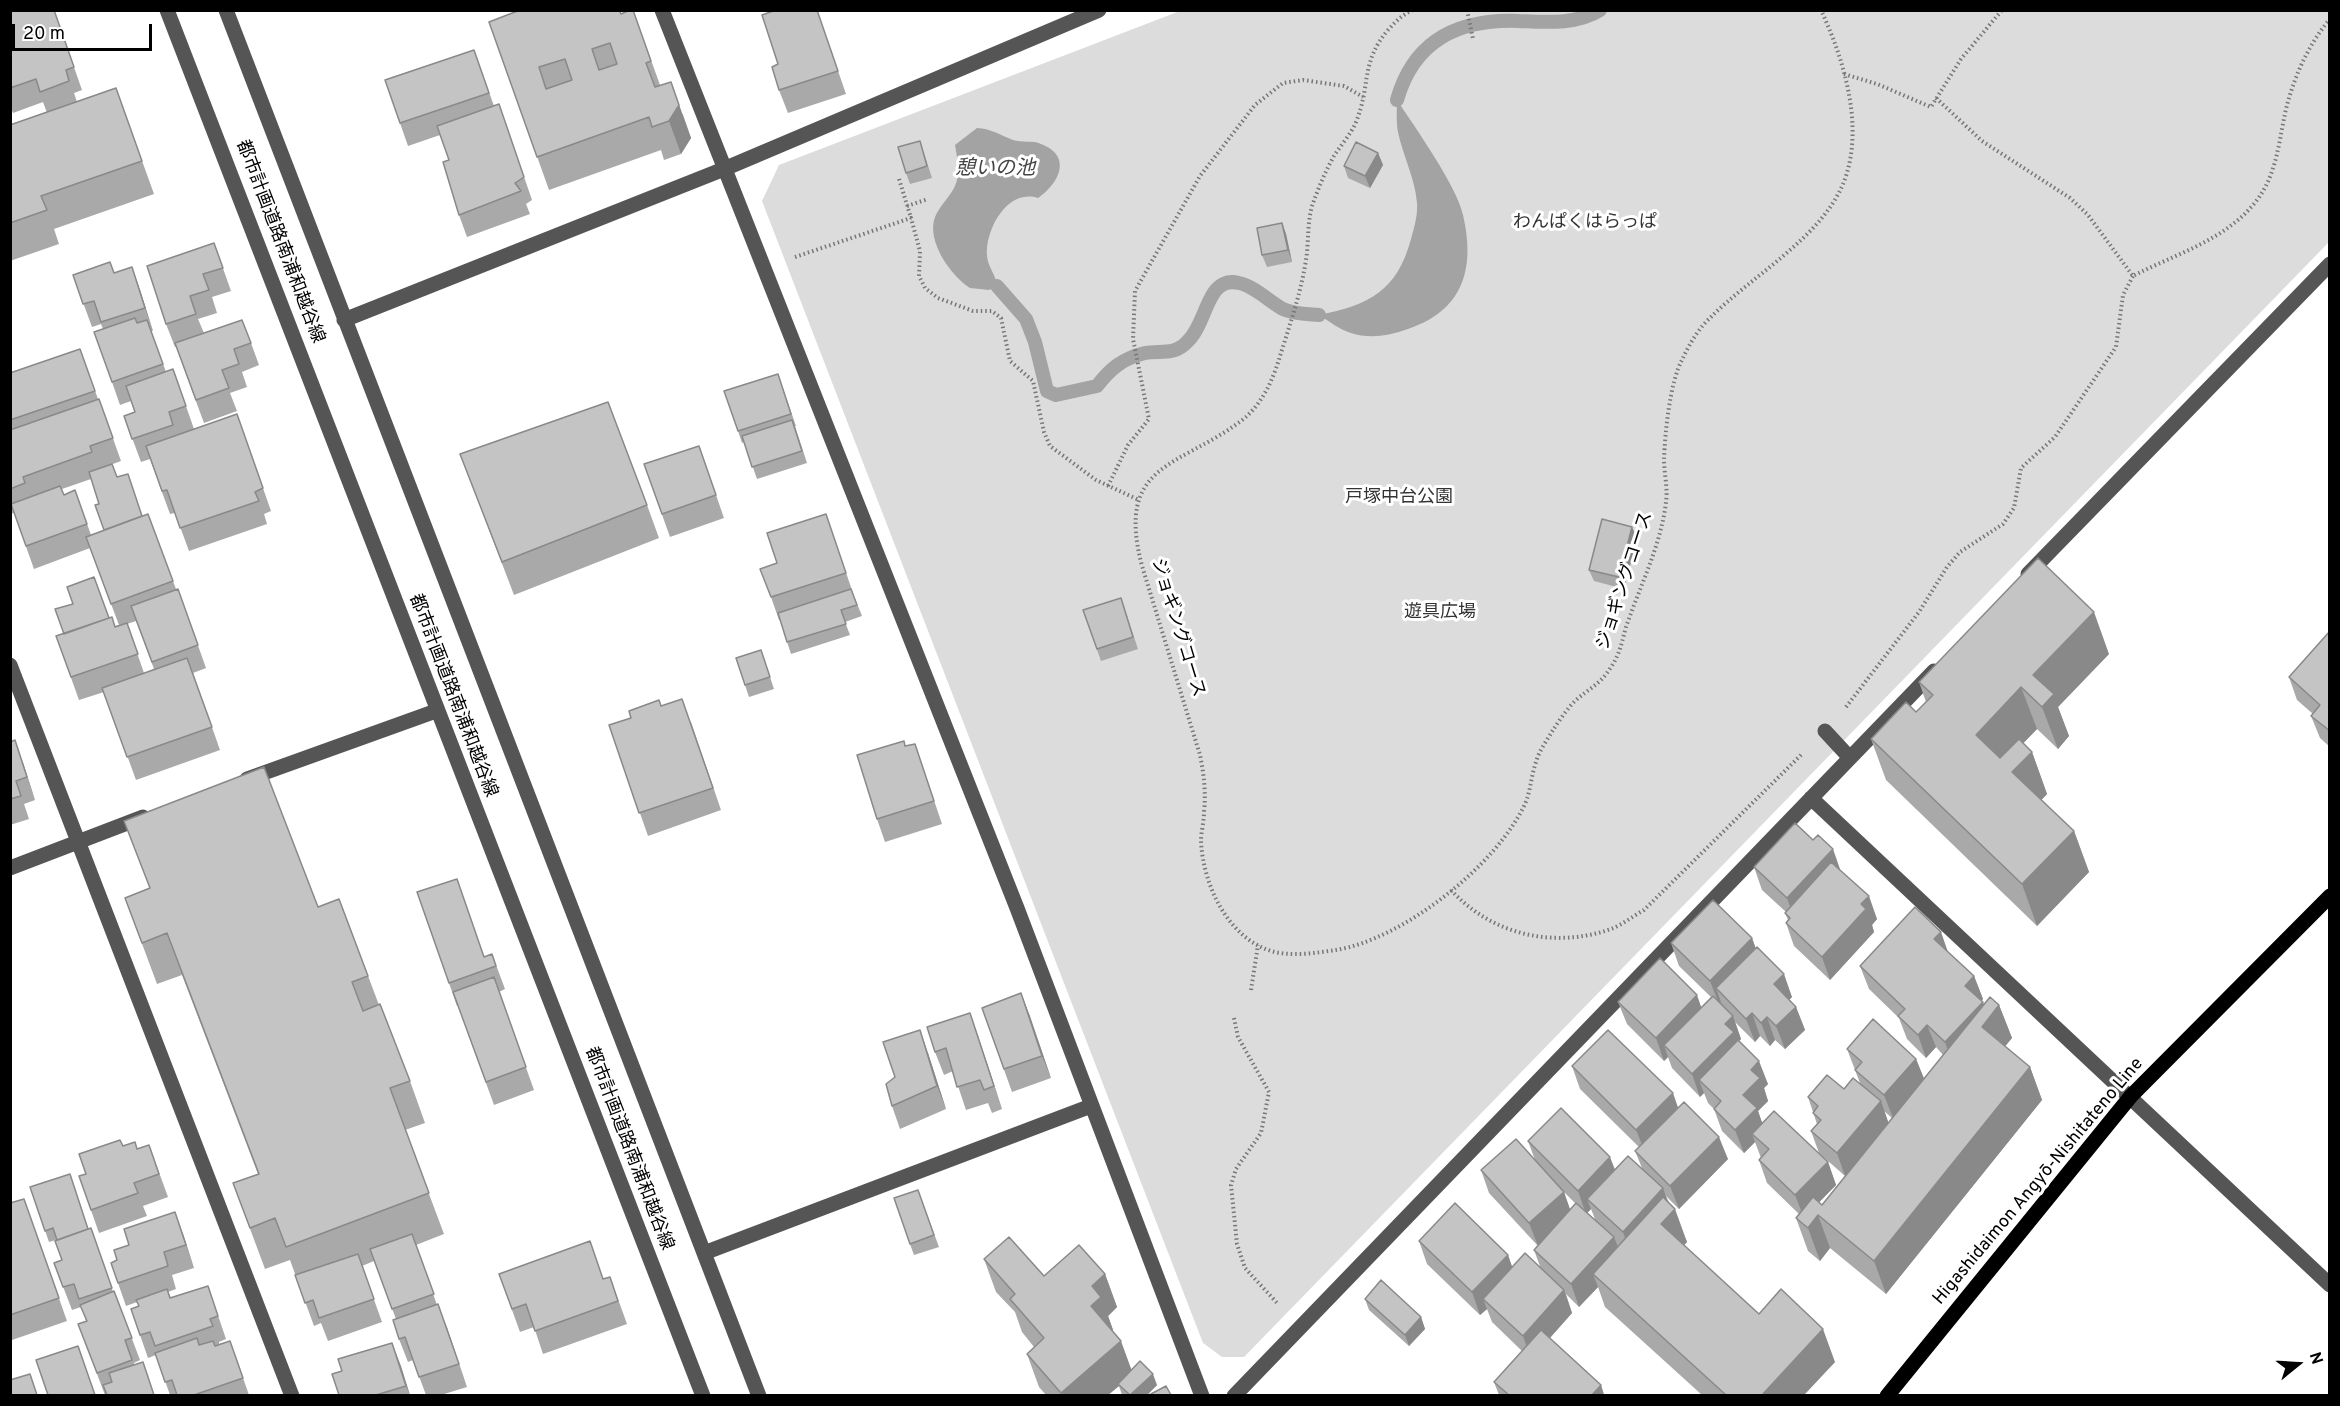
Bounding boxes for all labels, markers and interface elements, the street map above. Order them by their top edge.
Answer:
scale bar [15,12,154,50]
text: 20 m [23,23,65,46]
street label: 都市計画道路南浦和越谷線 [230,137,328,347]
water label: 憩いの池 [955,158,1035,182]
park label: わんぱくはらっぱ [1513,212,1657,234]
park label: 戸塚中台公園 [1345,487,1453,509]
street label: ジョギングコース [1593,509,1659,653]
street label: ジョギングコース [1146,556,1208,700]
street label: 都市計画道路南浦和越谷線 [403,591,501,801]
park label: 遊具広場 [1404,602,1476,624]
street label: 都市計画道路南浦和越谷線 [579,1044,677,1254]
street label: Higashidaimon Angyō-Nishitateno Line [1929,1054,2149,1310]
north arrow [2268,1334,2328,1394]
text: N [2304,1350,2326,1367]

